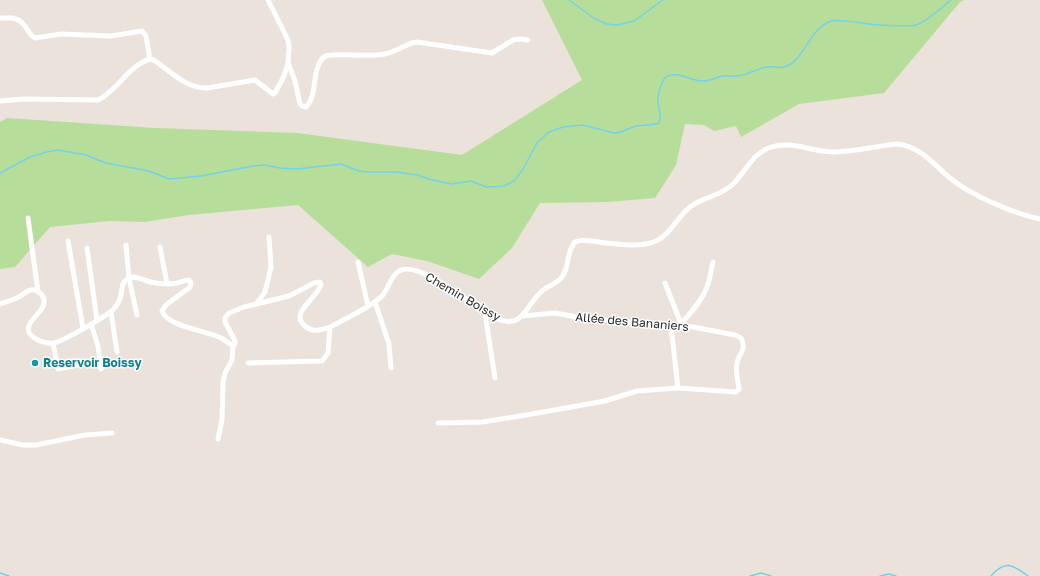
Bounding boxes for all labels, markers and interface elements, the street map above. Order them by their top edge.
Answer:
street label: Chemin Boissy [423,269,504,324]
street label: Allée des Bananiers [575,309,689,334]
place label: Reservoir Boissy [43,355,142,370]
marker: Reservoir Boissy [30,358,40,368]

